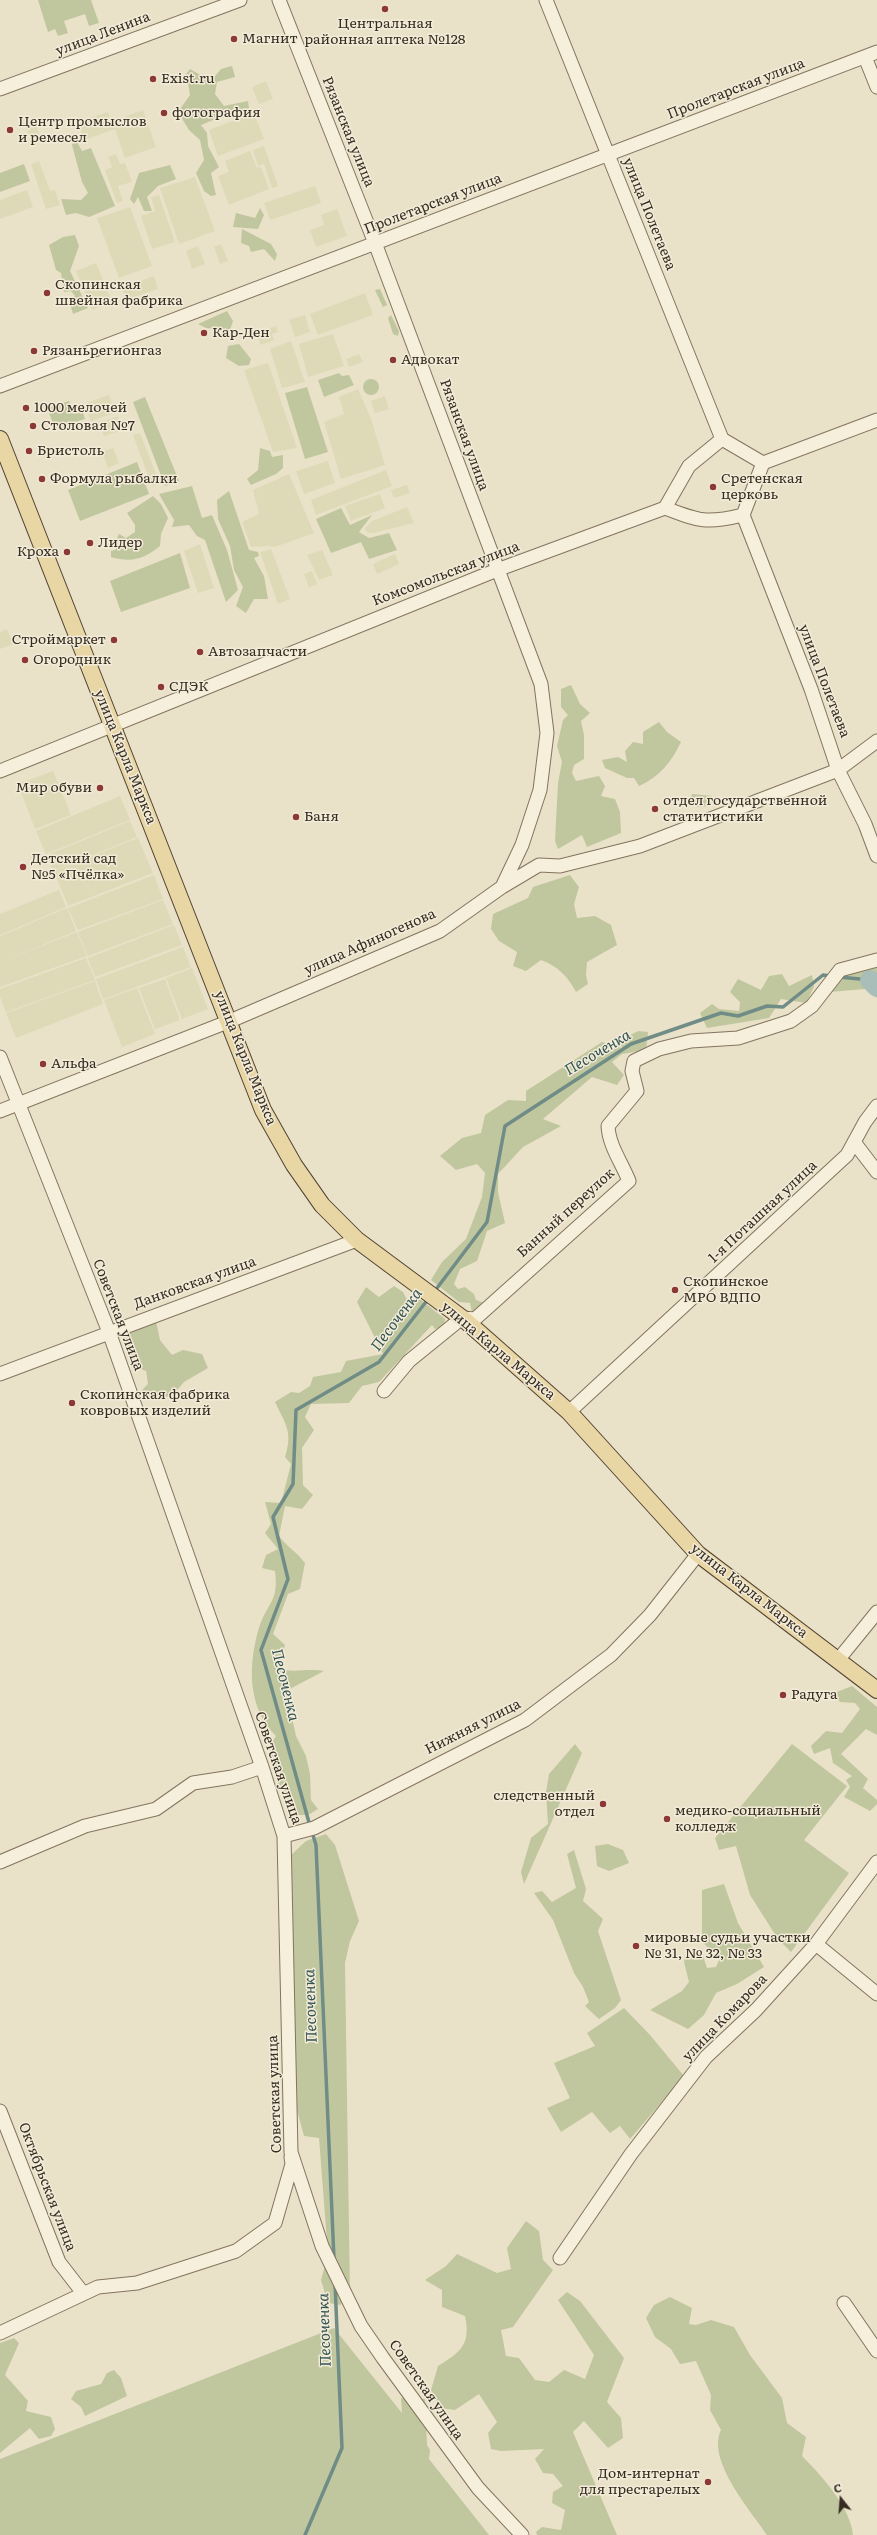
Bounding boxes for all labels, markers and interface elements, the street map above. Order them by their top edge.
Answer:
marker: Центральная районная аптека №128 [380,4,390,14]
street label: улица Ленина [53,8,153,60]
place label: Центральная районная аптека №128 [304,16,466,48]
place label: Магнит [242,31,298,47]
marker: Магнит [229,34,239,44]
street label: Пролетарская улица [665,55,807,123]
place label: Exist.ru [161,71,215,87]
marker: Exist.ru [148,74,158,84]
street label: Рязанская улица [318,74,378,190]
place label: фотография [172,105,261,121]
marker: фотография [159,108,169,118]
place label: Центр промыслов и ремесел [18,114,147,146]
marker: Центр промыслов и ремесел [5,125,15,135]
street label: улица Полетаева [619,155,679,273]
street label: Пролетарская улица [362,170,504,238]
place label: Скопинская швейная фабрика [55,277,183,310]
marker: Скопинская швейная фабрика [42,288,52,298]
place label: Кар-Ден [212,325,270,341]
marker: Кар-Ден [199,328,209,338]
place label: Рязаньрегионгаз [42,343,162,359]
marker: Рязаньрегионгаз [29,346,39,356]
place label: Адвокат [401,352,460,368]
marker: Адвокат [388,355,398,365]
street label: Рязанская улица [436,377,492,493]
place label: 1000 мелочей [34,400,127,416]
marker: 1000 мелочей [21,403,31,413]
place label: Столовая №7 [41,418,135,434]
marker: Столовая №7 [28,421,38,431]
place label: Бристоль [37,443,104,459]
marker: Бристоль [24,446,34,456]
place label: Формула рыбалки [50,471,178,487]
place label: Сретенская церковь [721,471,803,504]
marker: Формула рыбалки [37,474,47,484]
marker: Сретенская церковь [708,482,718,492]
place label: Лидер [98,535,142,551]
marker: Лидер [85,538,95,548]
street label: Комсомольская улица [370,538,522,610]
place label: Кроха [17,544,59,560]
marker: Кроха [62,547,72,557]
street label: улица Полетаева [795,622,853,740]
place label: Строймаркет [12,632,106,648]
marker: Строймаркет [109,635,119,645]
place label: Автозапчасти [208,644,307,660]
marker: Автозапчасти [195,647,205,657]
place label: Огородник [33,652,111,668]
marker: Огородник [20,655,30,665]
place label: СДЭК [169,679,208,695]
marker: СДЭК [156,682,166,692]
street label: улица Карла Маркса [90,687,160,827]
place label: Мир обуви [15,780,92,796]
marker: Мир обуви [95,783,105,793]
place label: отдел государственной статитистики [663,793,827,826]
marker: отдел государственной статитистики [650,804,660,814]
place label: Баня [304,809,339,825]
marker: Баня [291,812,301,822]
place label: Детский сад №5 «Пчёлка» [31,851,124,884]
marker: Детский сад №5 «Пчёлка» [18,862,28,872]
street label: улица Афиногенова [302,905,438,979]
street label: улица Карла Маркса [210,988,280,1128]
water label: Песоченка [562,1026,634,1080]
place label: Альфа [51,1056,97,1072]
marker: Альфа [38,1059,48,1069]
street label: 1-я Поташная улица [705,1157,821,1267]
street label: Банный переулок [514,1165,618,1261]
street label: Данковская улица [132,1253,258,1313]
street label: Советская улица [89,1257,147,1373]
place label: Скопинское МРО ВДПО [683,1274,768,1306]
water label: Песоченка [368,1285,426,1355]
marker: Скопинское МРО ВДПО [670,1285,680,1295]
street label: улица Карла Маркса [438,1298,558,1404]
place label: Скопинская фабрика ковровых изделий [80,1387,230,1420]
marker: Скопинская фабрика ковровых изделий [67,1398,77,1408]
street label: улица Карла Маркса [687,1540,811,1642]
water label: Песоченка [267,1647,303,1723]
place label: Радуга [791,1687,838,1703]
marker: Радуга [778,1690,788,1700]
street label: Нижняя улица [422,1696,524,1758]
street label: Советская улица [251,1709,305,1827]
place label: следственный отдел [493,1788,595,1820]
marker: следственный отдел [598,1799,608,1809]
place label: медико-социальный колледж [675,1803,821,1836]
marker: медико-социальный колледж [662,1814,672,1824]
place label: мировые судьи участки № 31, № 32, № 33 [644,1930,811,1962]
marker: мировые судьи участки № 31, № 32, № 33 [631,1941,641,1951]
water label: Песоченка [301,1969,321,2043]
street label: улица Комарова [679,1971,771,2065]
street label: Советская улица [265,2035,285,2153]
street label: Октябрьская улица [15,2120,79,2254]
water label: Песоченка [315,2293,335,2367]
street label: Советская улица [385,2337,467,2443]
place label: Дом-интернат для престарелых [580,2466,700,2498]
marker: Дом-интернат для престарелых [703,2477,713,2487]
north arrow [821,2479,861,2519]
text: С [831,2479,844,2496]

